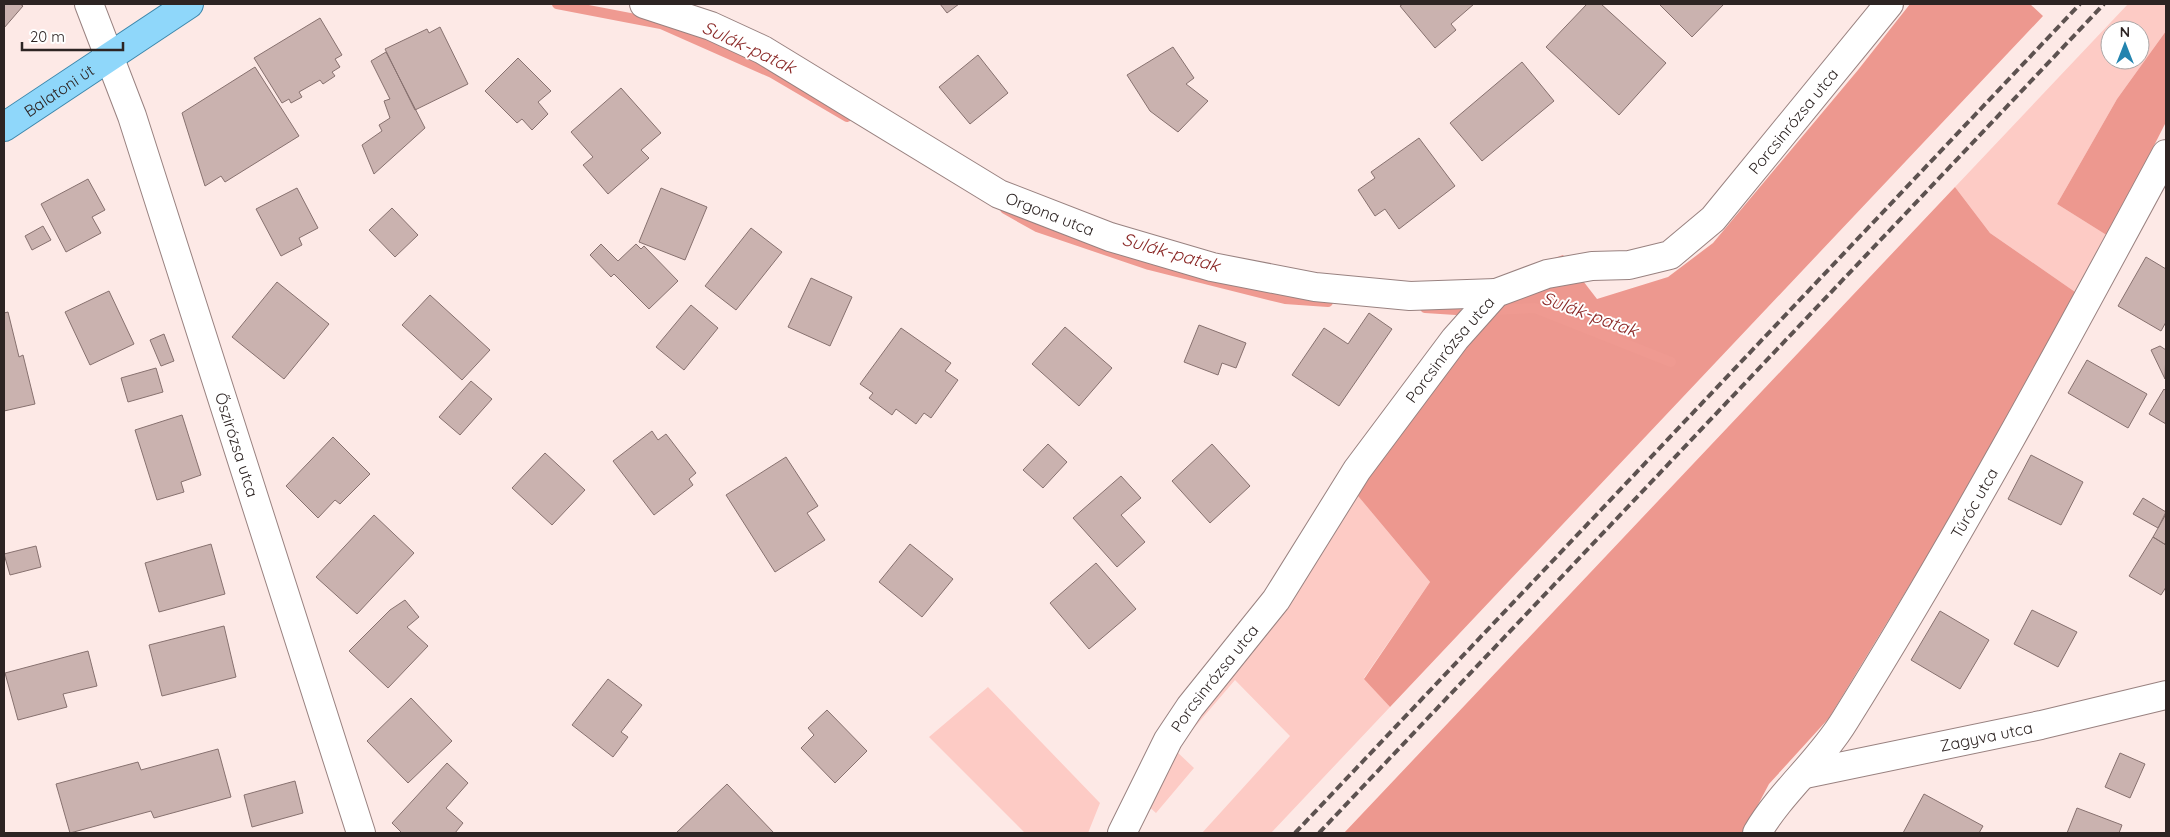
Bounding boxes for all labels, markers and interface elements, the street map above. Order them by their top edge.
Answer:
water label: Sulák-patak [699,15,801,79]
scale bar [22,20,124,52]
north arrow [2100,20,2150,70]
text: N [2120,23,2130,41]
text: 20 m [30,27,65,46]
street label: Balatoni út [20,60,98,121]
street label: Porcsinrózsa utca [1744,64,1842,178]
street label: Orgona utca [1003,188,1097,240]
water label: Sulák-patak [1120,227,1224,277]
water label: Sulák-patak [1539,286,1642,342]
street label: Porcsinrózsa utca [1401,292,1498,407]
street label: Őszirózsa utca [211,390,263,499]
street label: Túróc utca [1946,464,2002,542]
street label: Porcsinrózsa utca [1166,620,1262,736]
street label: Zagyva utca [1938,717,2034,756]

